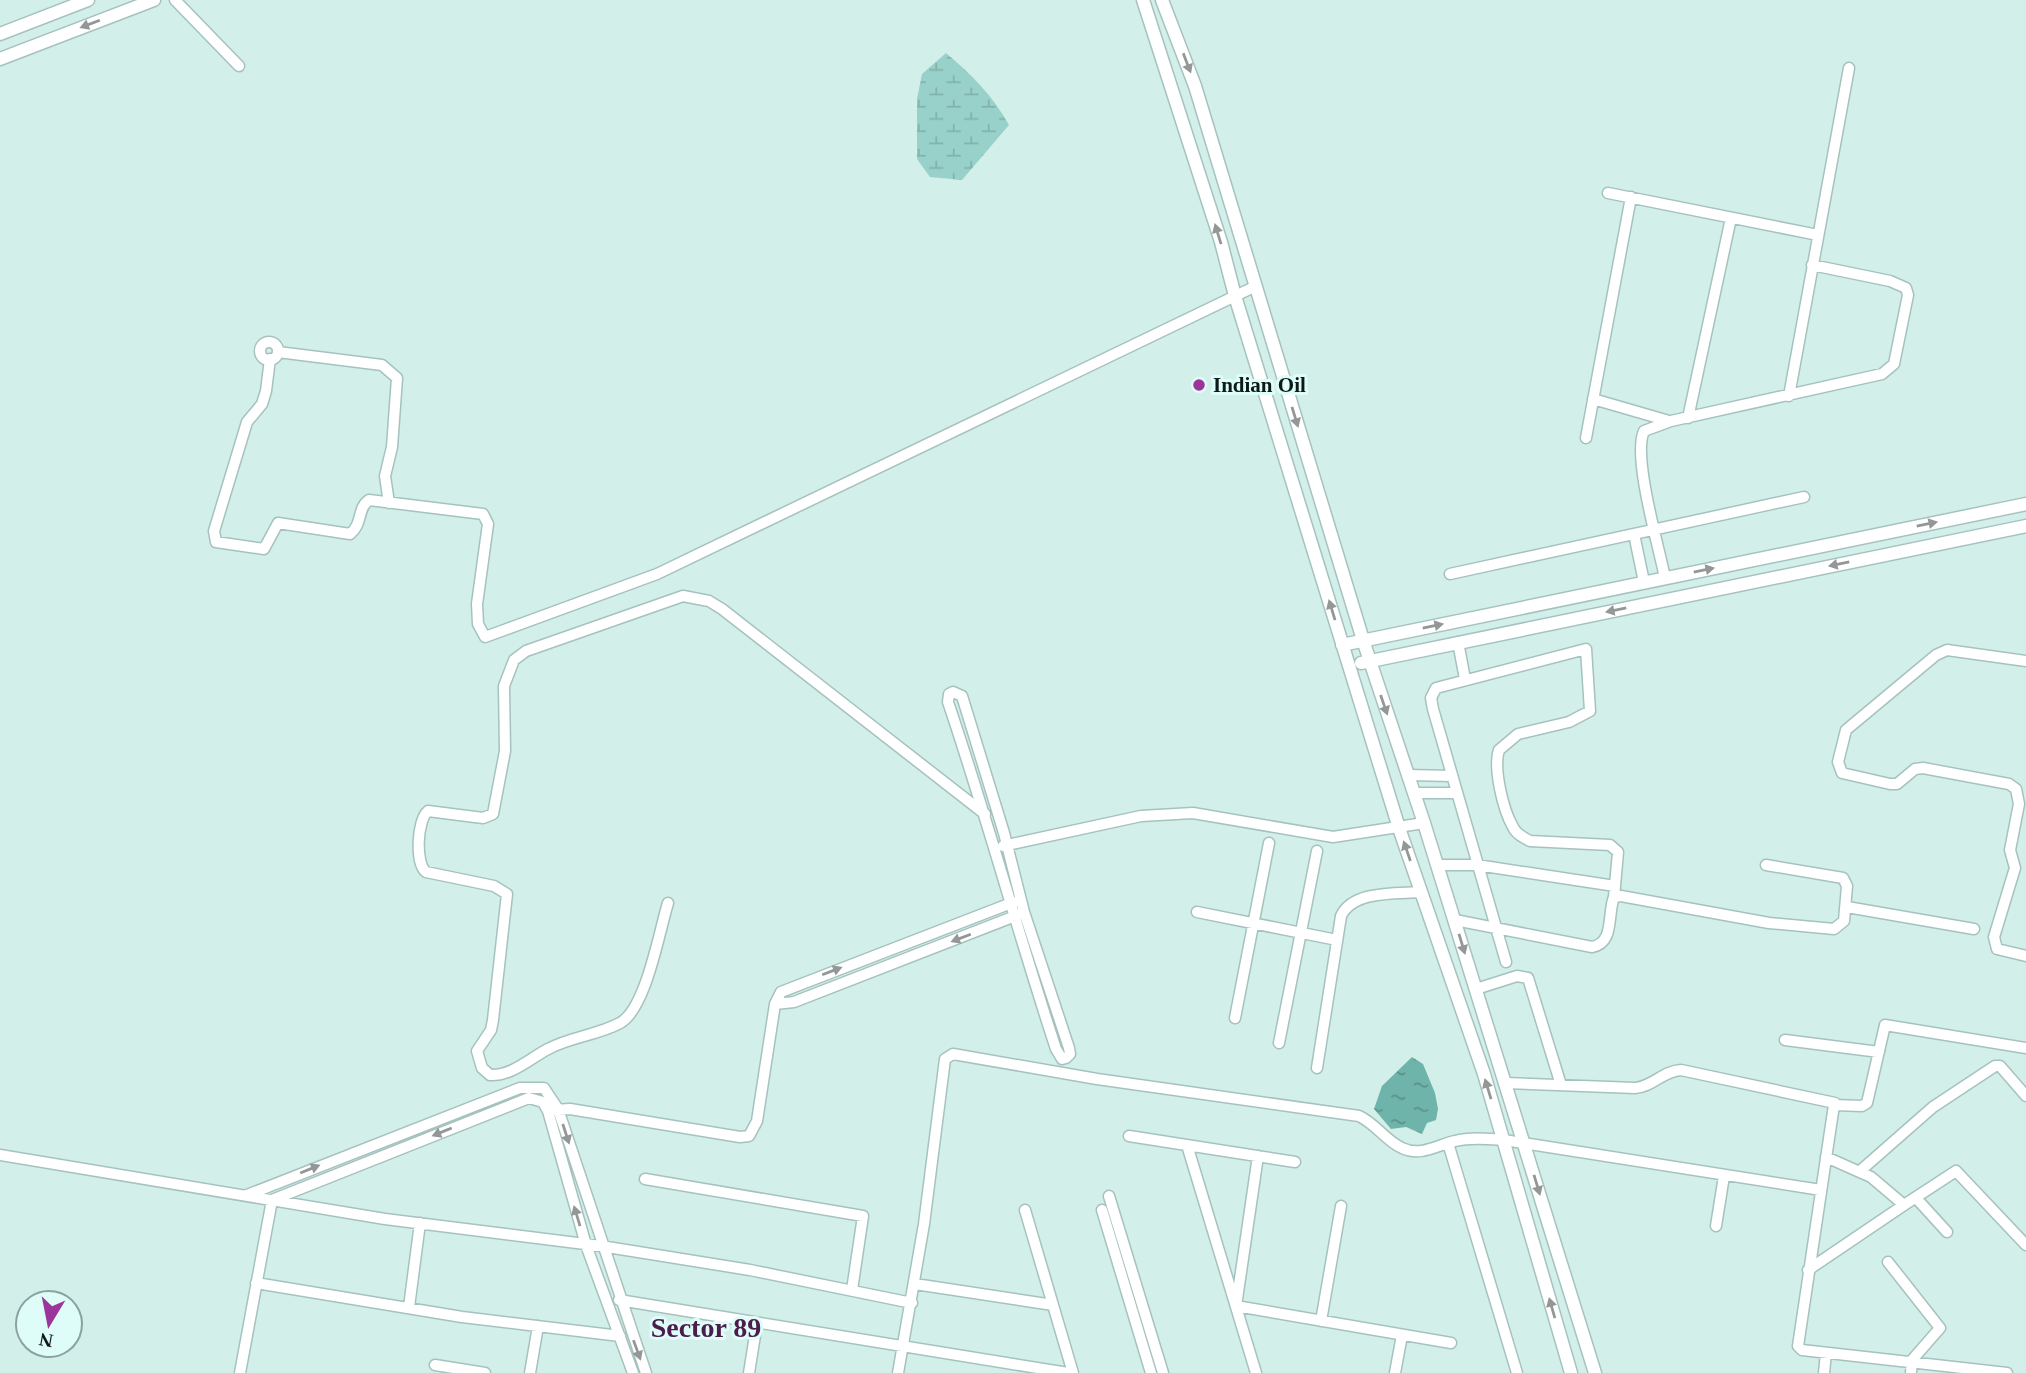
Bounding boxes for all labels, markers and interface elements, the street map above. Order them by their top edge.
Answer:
one-way arrow [79,19,100,30]
one-way arrow [1182,53,1193,74]
one-way arrow [1213,224,1223,245]
place label: Indian Oil [1213,373,1306,397]
marker: Indian Oil [1191,377,1207,393]
one-way arrow [1291,407,1301,428]
one-way arrow [1916,519,1938,530]
one-way arrow [1828,559,1850,570]
one-way arrow [1693,565,1715,576]
one-way arrow [1327,599,1337,620]
one-way arrow [1605,604,1627,615]
one-way arrow [1422,620,1444,631]
one-way arrow [1379,694,1390,715]
one-way arrow [1401,840,1412,861]
one-way arrow [950,932,971,943]
one-way arrow [1458,934,1468,955]
one-way arrow [821,966,842,977]
one-way arrow [1483,1078,1493,1099]
one-way arrow [561,1123,571,1144]
one-way arrow [432,1127,453,1138]
one-way arrow [300,1163,321,1174]
one-way arrow [1532,1175,1543,1196]
one-way arrow [572,1206,582,1227]
north arrow [14,1289,84,1359]
one-way arrow [1547,1297,1557,1318]
district label: Sector 89 [651,1312,761,1343]
text: N [37,1329,55,1352]
one-way arrow [632,1339,643,1360]

